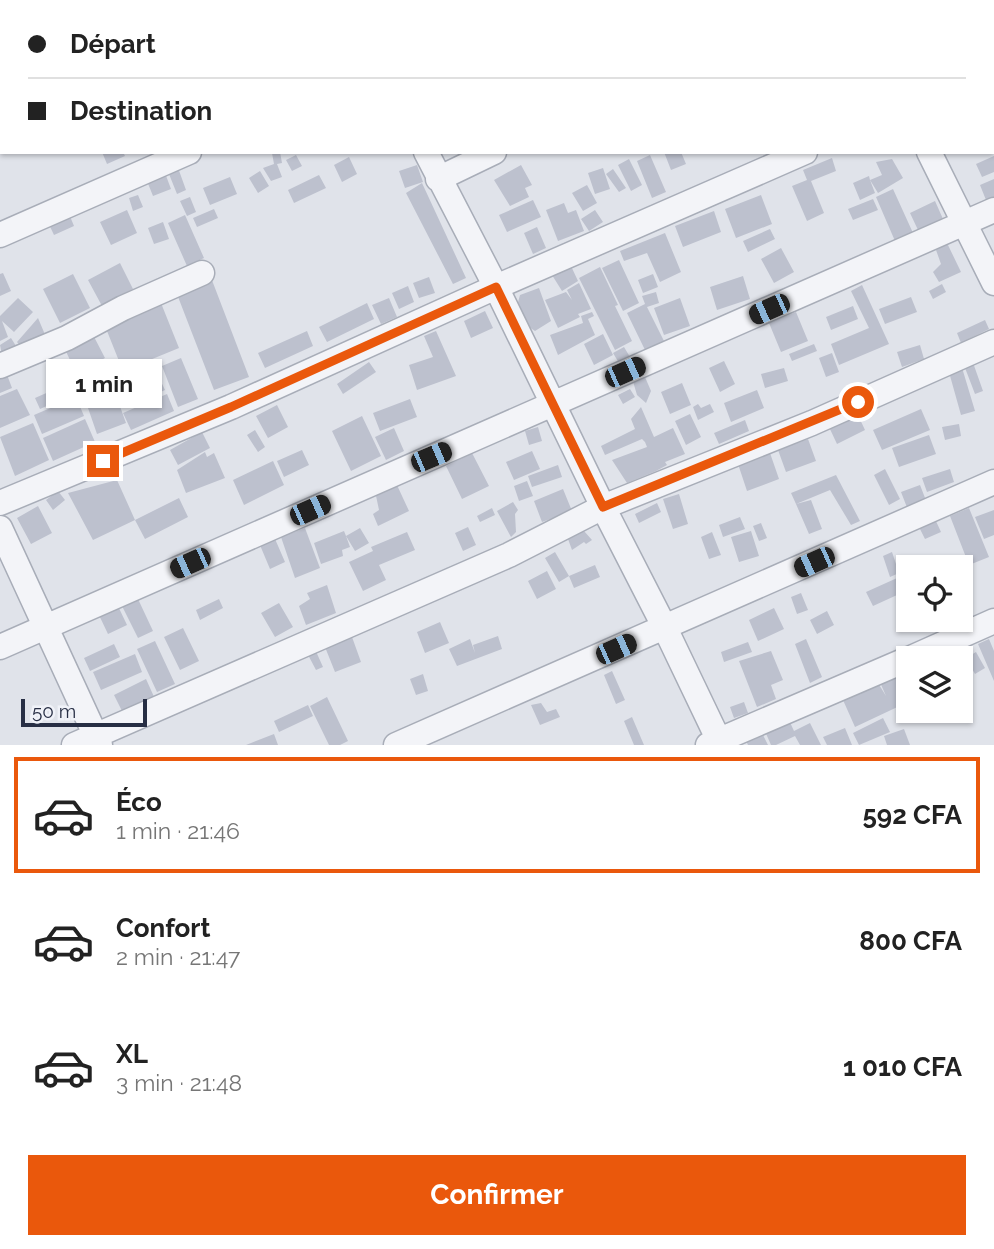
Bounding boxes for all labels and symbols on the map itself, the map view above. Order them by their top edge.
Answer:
car [746,291,793,327]
car [602,354,649,390]
callout: 1 min [45,360,161,408]
route start [842,386,874,418]
car [408,439,455,475]
route end [87,445,119,477]
car [287,492,334,528]
car [791,544,838,580]
car [167,545,214,581]
car [593,631,640,667]
scale bar [21,696,147,728]

